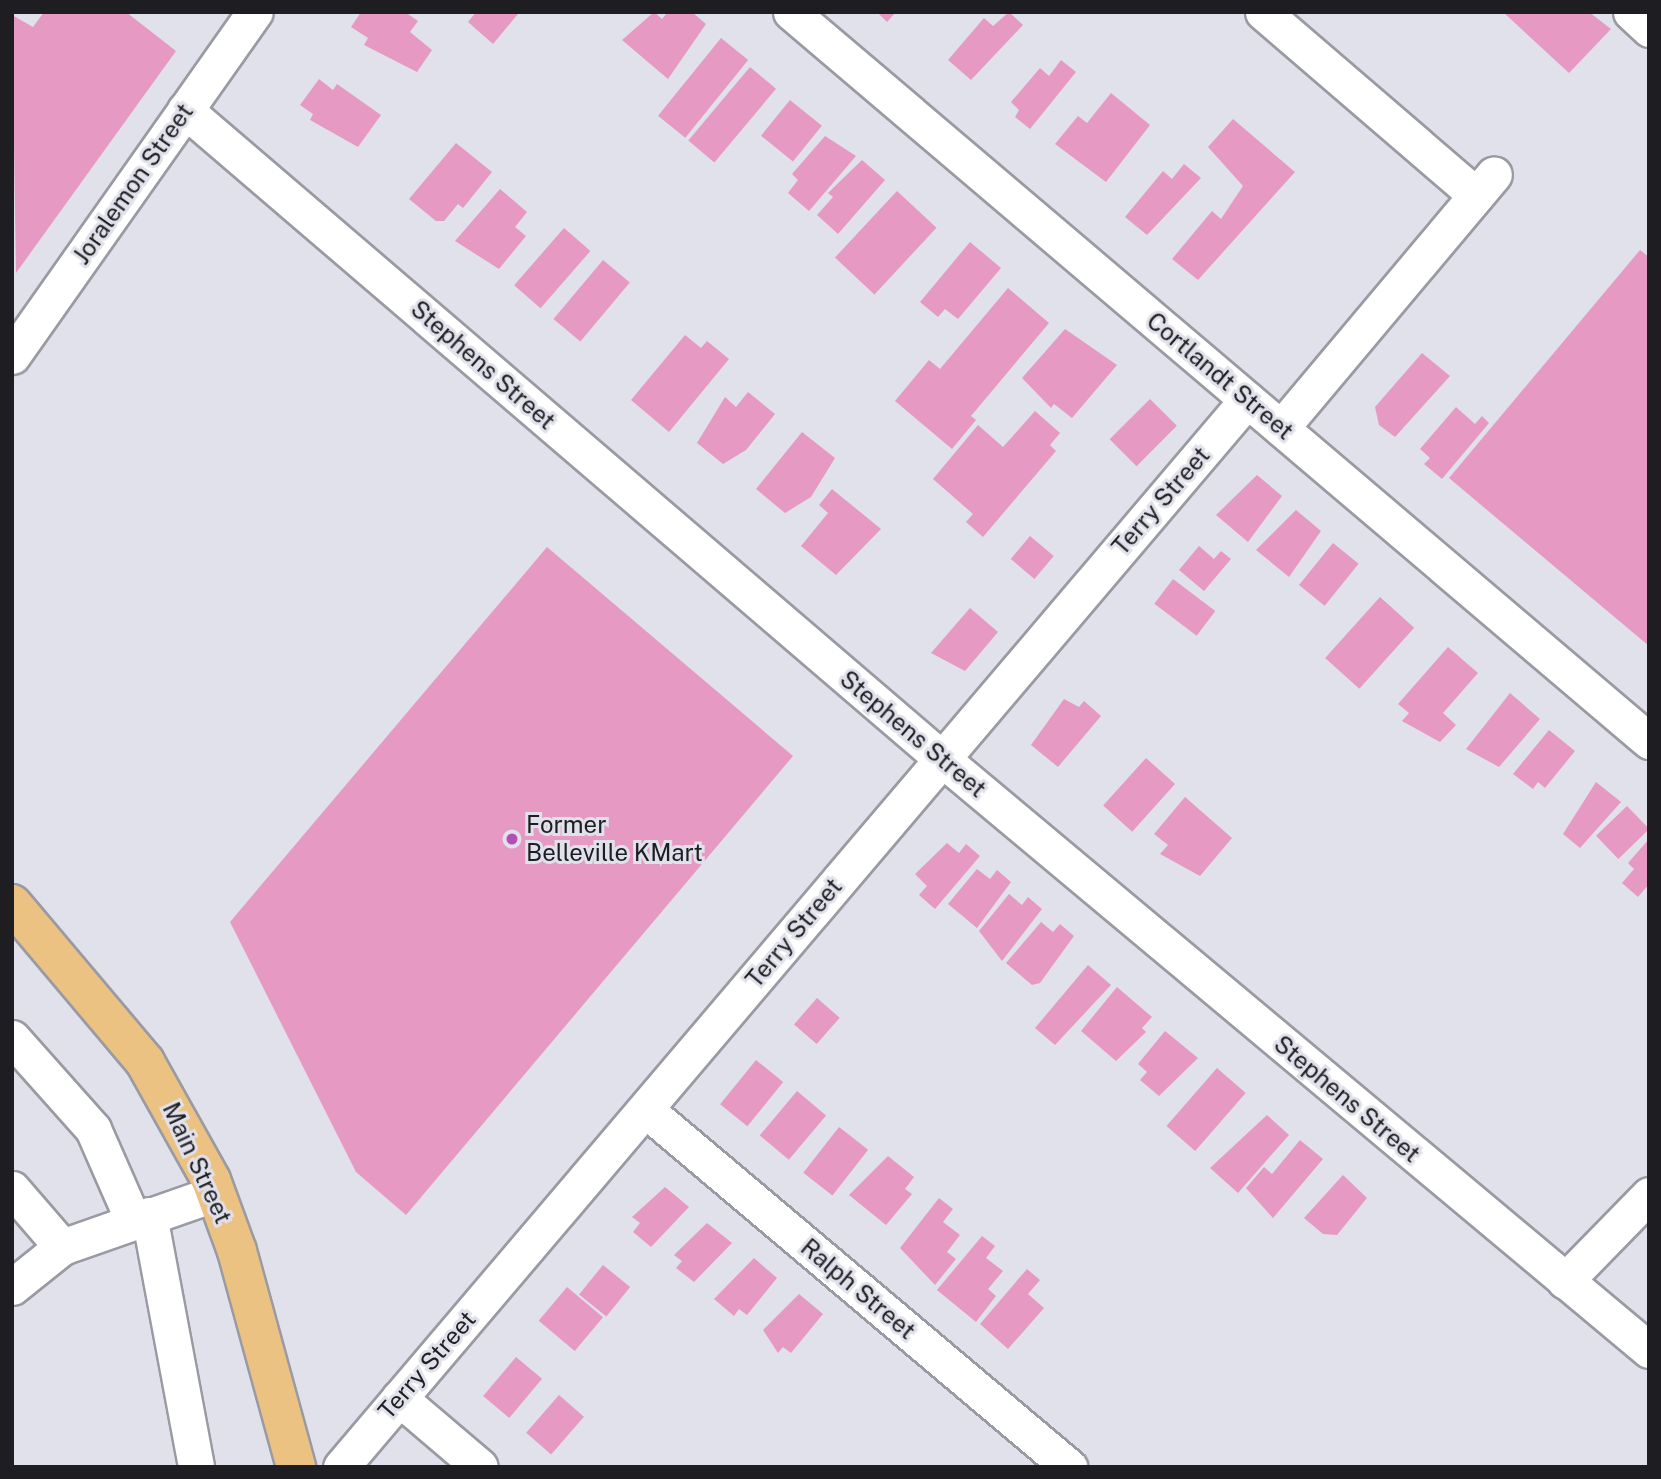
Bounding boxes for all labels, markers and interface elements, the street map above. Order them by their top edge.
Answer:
street label: Joralemon Street [67,98,199,270]
street label: Stephens Street [405,295,561,435]
street label: Cortlandt Street [1141,306,1299,446]
street label: Terry Street [1106,441,1216,561]
street label: Stephens Street [834,665,992,803]
place label: Former Belleville KMart [526,811,703,867]
marker: Former Belleville KMart [504,831,520,847]
street label: Terry Street [740,872,848,994]
street label: Stephens Street [1268,1030,1426,1168]
street label: Main Street [156,1098,238,1228]
street label: Ralph Street [795,1233,921,1345]
street label: Terry Street [372,1305,482,1425]

